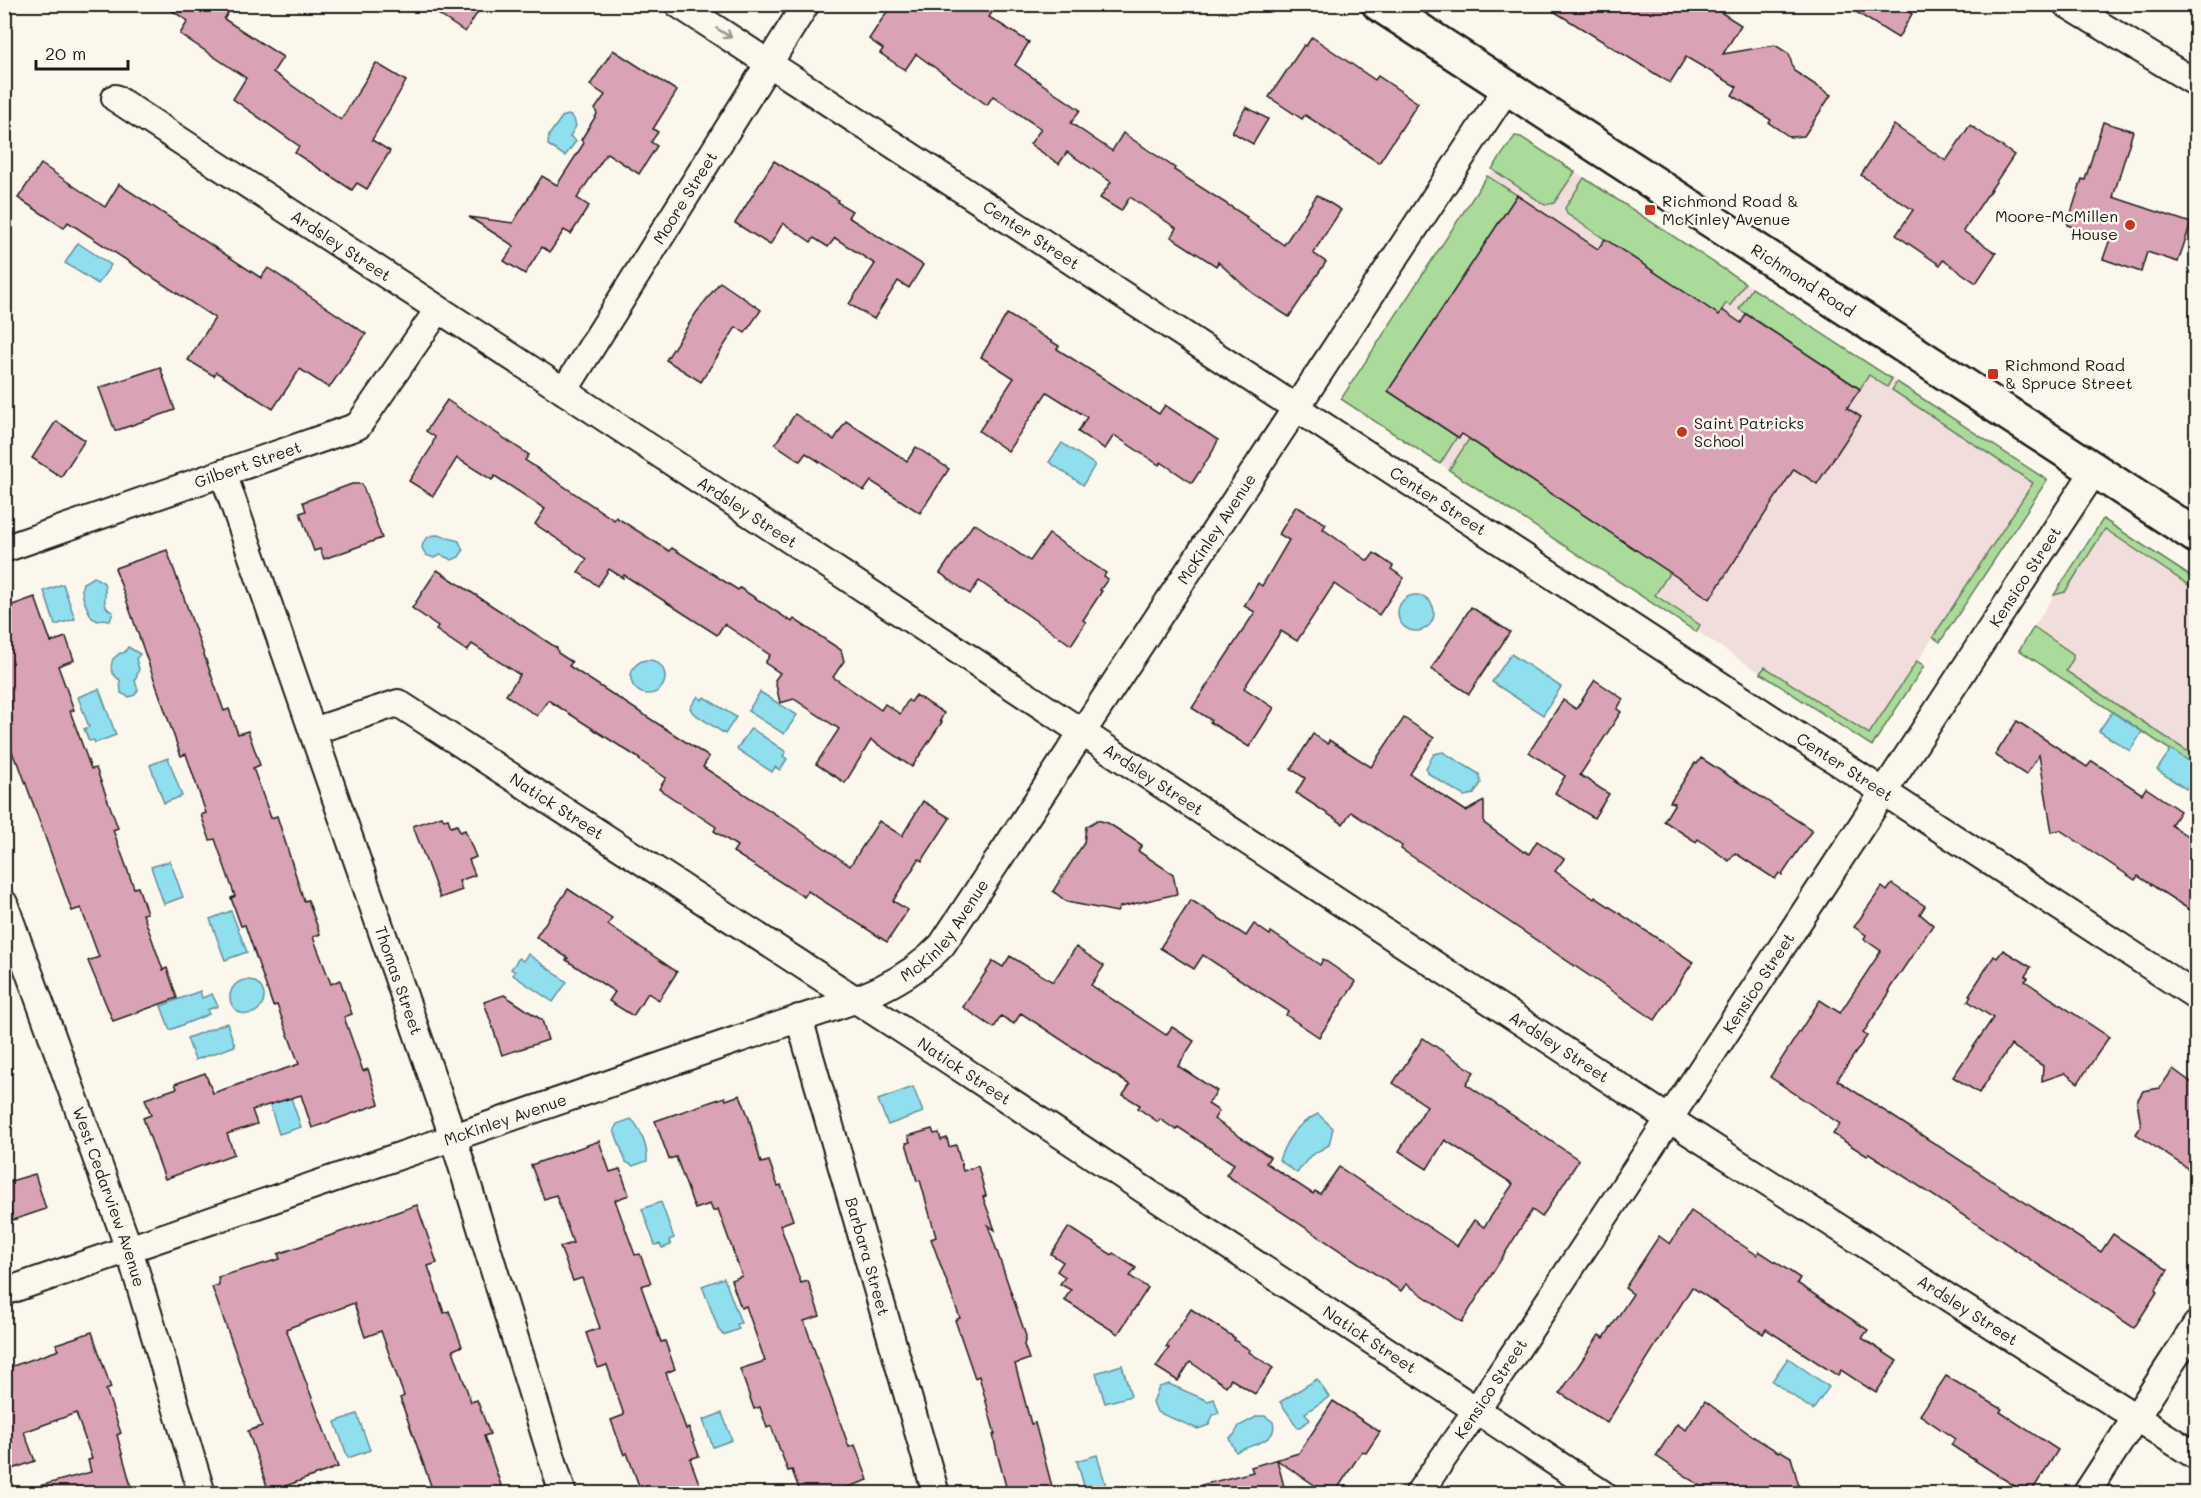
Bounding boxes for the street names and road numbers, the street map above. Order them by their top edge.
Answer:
street label: Moore Street [648,147,721,248]
street label: Center Street [979,195,1084,274]
street label: Ardsley Street [287,205,395,285]
street label: Richmond Road [1747,238,1859,321]
street label: Gilbert Street [191,436,304,492]
street label: Center Street [1386,461,1491,540]
street label: McKinley Avenue [1172,469,1260,588]
street label: Ardsley Street [694,471,802,552]
street label: Kensico Street [1984,522,2065,631]
street label: Center Street [1793,727,1898,805]
street label: Ardsley Street [1100,738,1208,819]
street label: Natick Street [506,768,608,844]
street label: McKinley Avenue [896,875,993,986]
street label: Thomas Street [371,923,428,1038]
street label: Kensico Street [1717,928,1799,1037]
street label: Ardsley Street [1506,1006,1614,1087]
street label: Natick Street [914,1032,1016,1109]
street label: McKinley Avenue [441,1088,569,1150]
street label: West Cedarview Avenue [68,1104,151,1289]
street label: Barbara Street [841,1195,895,1318]
street label: Ardsley Street [1914,1270,2022,1350]
street label: Natick Street [1319,1300,1421,1377]
street label: Kensico Street [1449,1334,1531,1442]

